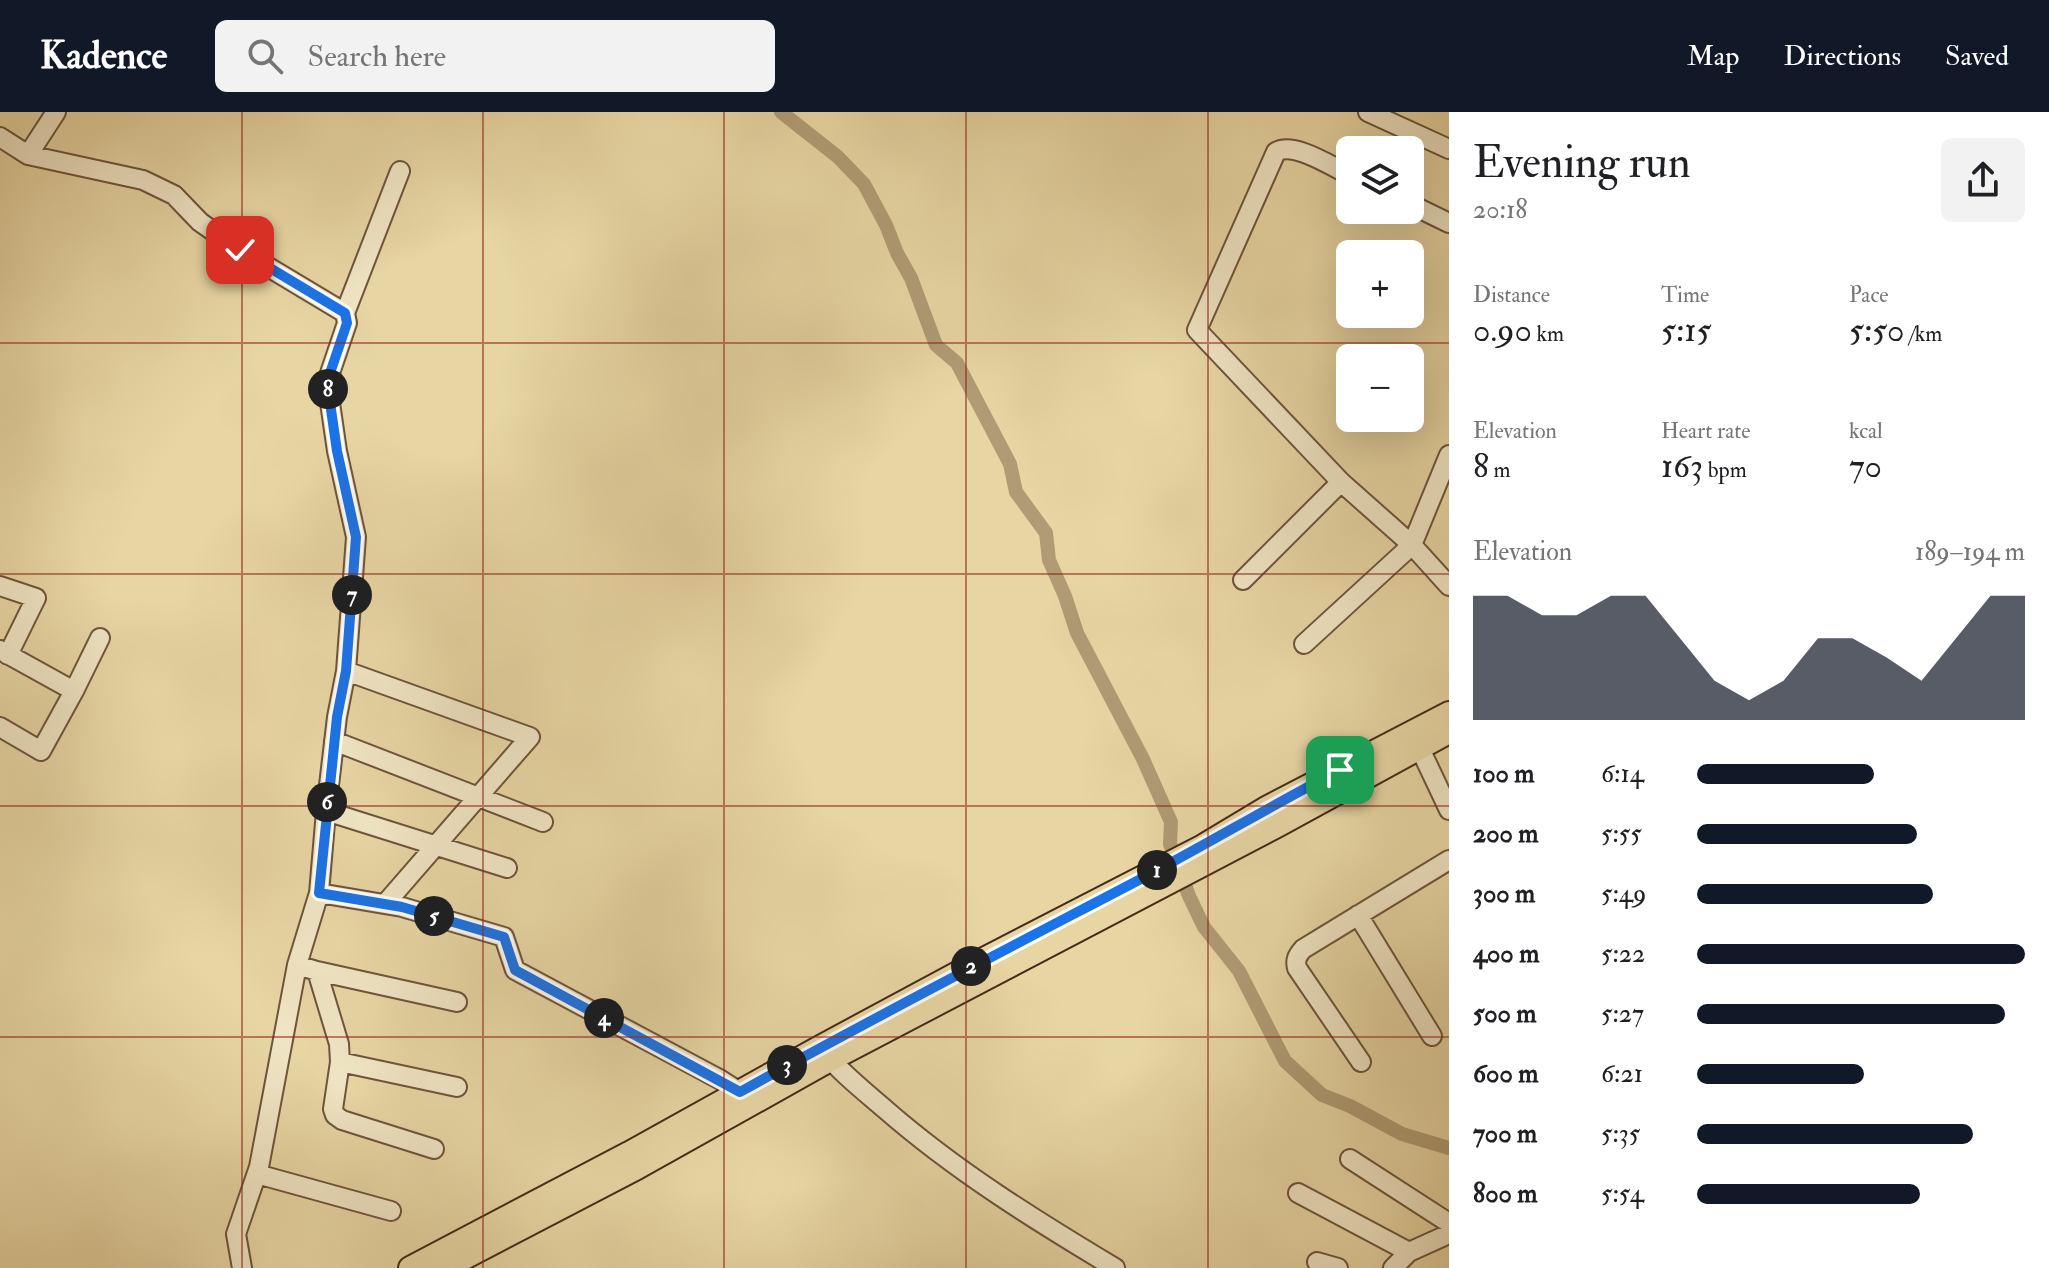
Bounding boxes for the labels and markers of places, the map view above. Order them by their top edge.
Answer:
pin [206,216,274,284]
pin: 8 [308,369,348,409]
pin: 7 [332,575,372,615]
pin [1306,736,1374,804]
pin: 6 [307,782,347,822]
pin: 1 [1137,850,1177,890]
pin: 5 [414,896,454,936]
pin: 2 [951,946,991,986]
pin: 4 [584,998,624,1038]
pin: 3 [767,1045,807,1085]

